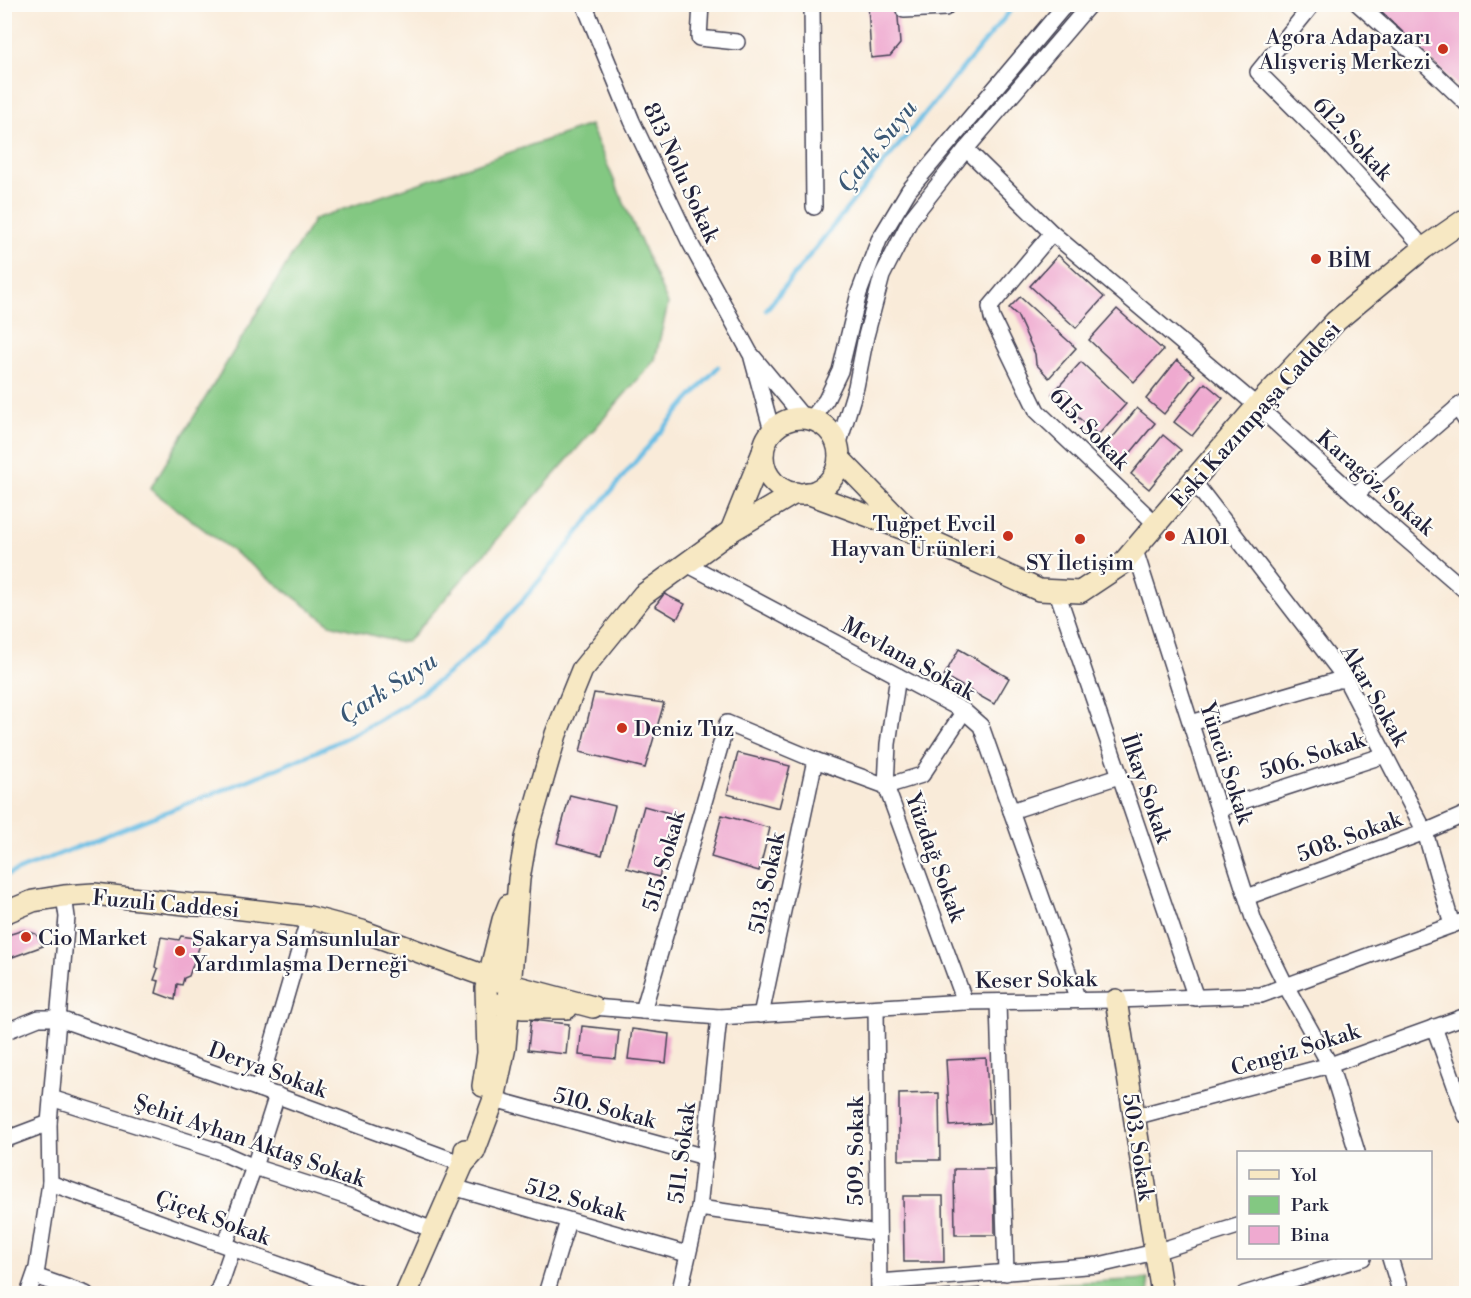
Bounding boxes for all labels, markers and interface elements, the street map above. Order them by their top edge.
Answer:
place label: Agora Adapazarı Alışveriş Merkezi [1258,24,1431,76]
marker: Agora Adapazarı Alışveriş Merkezi [1436,42,1450,56]
street label: 612. Sokak [1306,92,1398,188]
water label: Çark Suyu [831,94,925,199]
street label: 813 Nolu Sokak [636,98,725,248]
place label: BİM [1327,246,1372,274]
marker: BİM [1309,252,1323,266]
street label: Eski Kazımpaşa Caddesi [1165,316,1347,514]
street label: 615. Sokak [1043,382,1136,477]
street label: Karagöz Sokak [1311,425,1441,543]
place label: Tuğpet Evcil Hayvan Ürünleri [831,511,996,563]
place label: A101 [1181,524,1230,551]
marker: Tuğpet Evcil Hayvan Ürünleri [1001,529,1015,543]
marker: A101 [1163,529,1177,543]
marker: SY İletişim [1073,532,1087,546]
place label: SY İletişim [1026,549,1134,577]
street label: Mevlana Sokak [837,612,981,708]
street label: Akar Sokak [1333,640,1414,752]
water label: Çark Suyu [334,646,444,732]
street label: Yüncü Sokak [1193,698,1258,829]
place label: Deniz Tuz [634,716,734,743]
marker: Deniz Tuz [615,721,629,735]
street label: 506. Sokak [1256,726,1370,786]
street label: İlkay Sokak [1114,730,1178,848]
street label: Yüzdağ Sokak [898,788,971,927]
street label: 508. Sokak [1293,805,1407,869]
street label: 515. Sokak [637,807,692,915]
street label: 513. Sokak [744,829,792,937]
street label: Fuzuli Caddesi [91,885,241,924]
place label: Cio Market [38,925,148,952]
place label: Sakarya Samsunlular Yardımlaşma Derneği [191,926,408,978]
marker: Cio Market [19,930,33,944]
marker: Sakarya Samsunlular Yardımlaşma Derneği [173,944,187,958]
street label: Keser Sokak [975,966,1099,995]
street label: Cengiz Sokak [1228,1018,1364,1083]
street label: Derya Sokak [204,1036,332,1105]
street label: 510. Sokak [551,1082,660,1135]
street label: Şehit Ayhan Aktaş Sokak [131,1089,370,1194]
street label: 503. Sokak [1116,1092,1160,1204]
street label: 509. Sokak [843,1095,870,1206]
street label: 511. Sokak [663,1100,702,1205]
legend [1237,1151,1432,1259]
text: Yol [1290,1164,1318,1187]
street label: 512. Sokak [522,1173,631,1228]
street label: Çiçek Sokak [151,1185,275,1252]
text: Park [1291,1194,1330,1217]
text: Bina [1290,1224,1330,1247]

